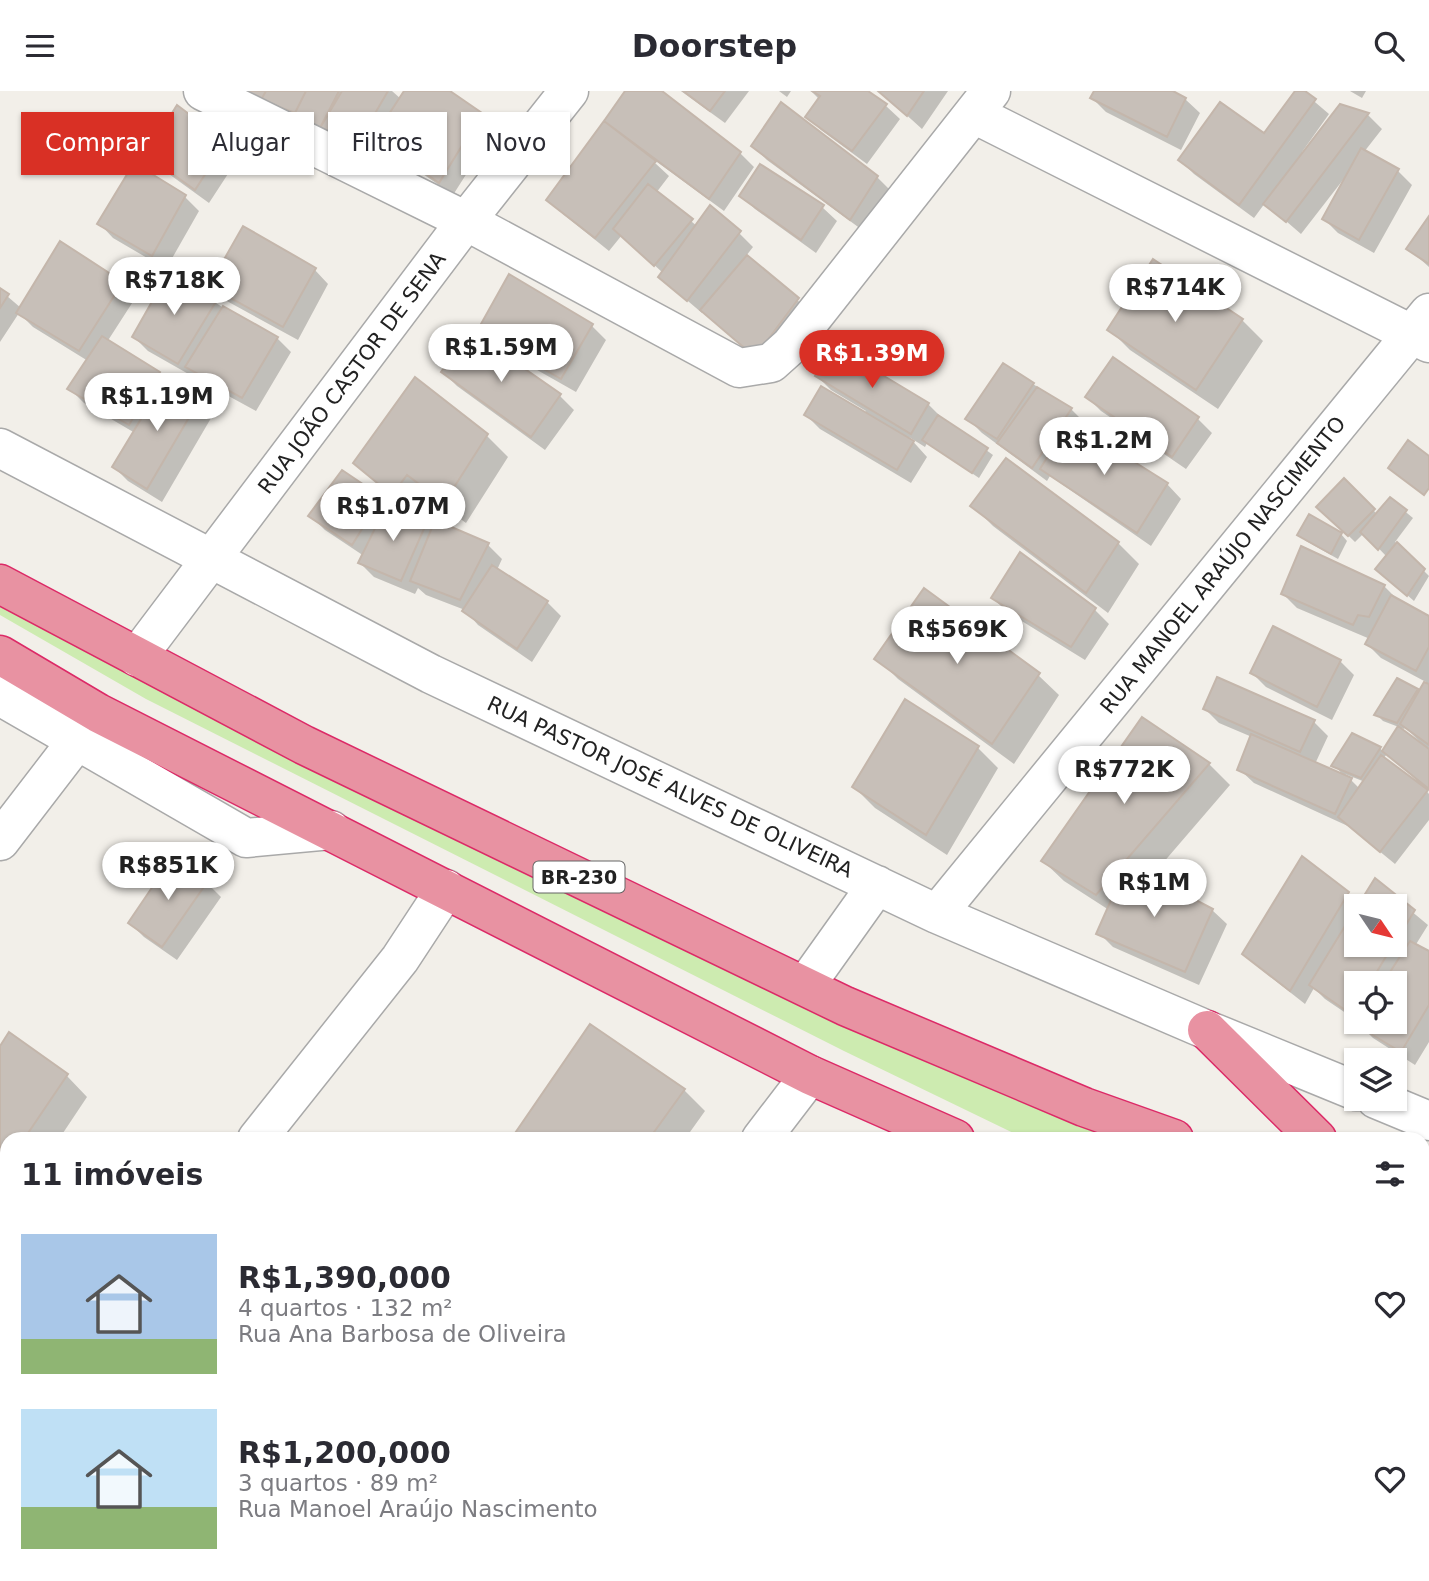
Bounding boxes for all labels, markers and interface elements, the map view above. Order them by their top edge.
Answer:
icon: menu [21,27,59,65]
text: Doorstep [632,27,797,65]
icon: search [1370,27,1408,65]
chip: Comprar [21,112,174,175]
chip: Alugar [188,112,314,175]
chip: Filtros [328,112,447,175]
chip: Novo [461,112,570,175]
street label: RUA JOÃO CASTOR DE SENA [252,246,451,499]
pin: R$718K [117,257,231,317]
pin: R$714K [1118,265,1232,324]
text: R$718K [124,267,224,293]
text: R$714K [1125,274,1225,300]
pin: R$1.59M [436,324,566,384]
pin: R$1.39M [807,331,937,390]
text: R$1.59M [444,334,558,360]
text: R$1.39M [815,340,929,366]
pin: R$1.19M [92,373,222,433]
text: R$1.19M [100,383,214,409]
street label: RUA MANOEL ARAÚJO NASCIMENTO [1095,411,1350,718]
pin: R$1.2M [1047,417,1161,477]
text: R$1.2M [1055,427,1153,453]
pin: R$1.07M [328,483,458,543]
text: R$1.07M [336,493,450,519]
pin: R$569K [900,607,1014,666]
text: R$569K [907,616,1007,642]
street label: RUA PASTOR JOSÉ ALVES DE OLIVEIRA [483,691,858,883]
pin: R$772K [1067,747,1181,806]
text: R$772K [1074,756,1174,782]
pin: R$851K [111,843,225,902]
text: R$851K [118,852,218,878]
pin: R$1M [1113,859,1195,919]
road number: BR-230 [534,862,624,893]
text: R$1M [1118,869,1190,895]
north arrow [1344,894,1407,957]
map controls [1344,894,1407,1111]
button: locate [1344,971,1407,1034]
button: layers [1344,1048,1407,1111]
icon: filters [1371,1155,1409,1193]
text: 11 imóveis [21,1157,203,1192]
text: R$1,390,000 [238,1260,451,1295]
icon: home [77,1262,161,1346]
icon: heart [1371,1285,1409,1323]
text: 4 quartos · 132 m² [238,1295,453,1321]
text: Rua Ana Barbosa de Oliveira [238,1321,567,1347]
text: R$1,200,000 [238,1435,451,1470]
icon: home [77,1437,161,1521]
icon: heart [1371,1460,1409,1498]
text: 3 quartos · 89 m² [238,1470,438,1496]
text: Rua Manoel Araújo Nascimento [238,1496,598,1522]

